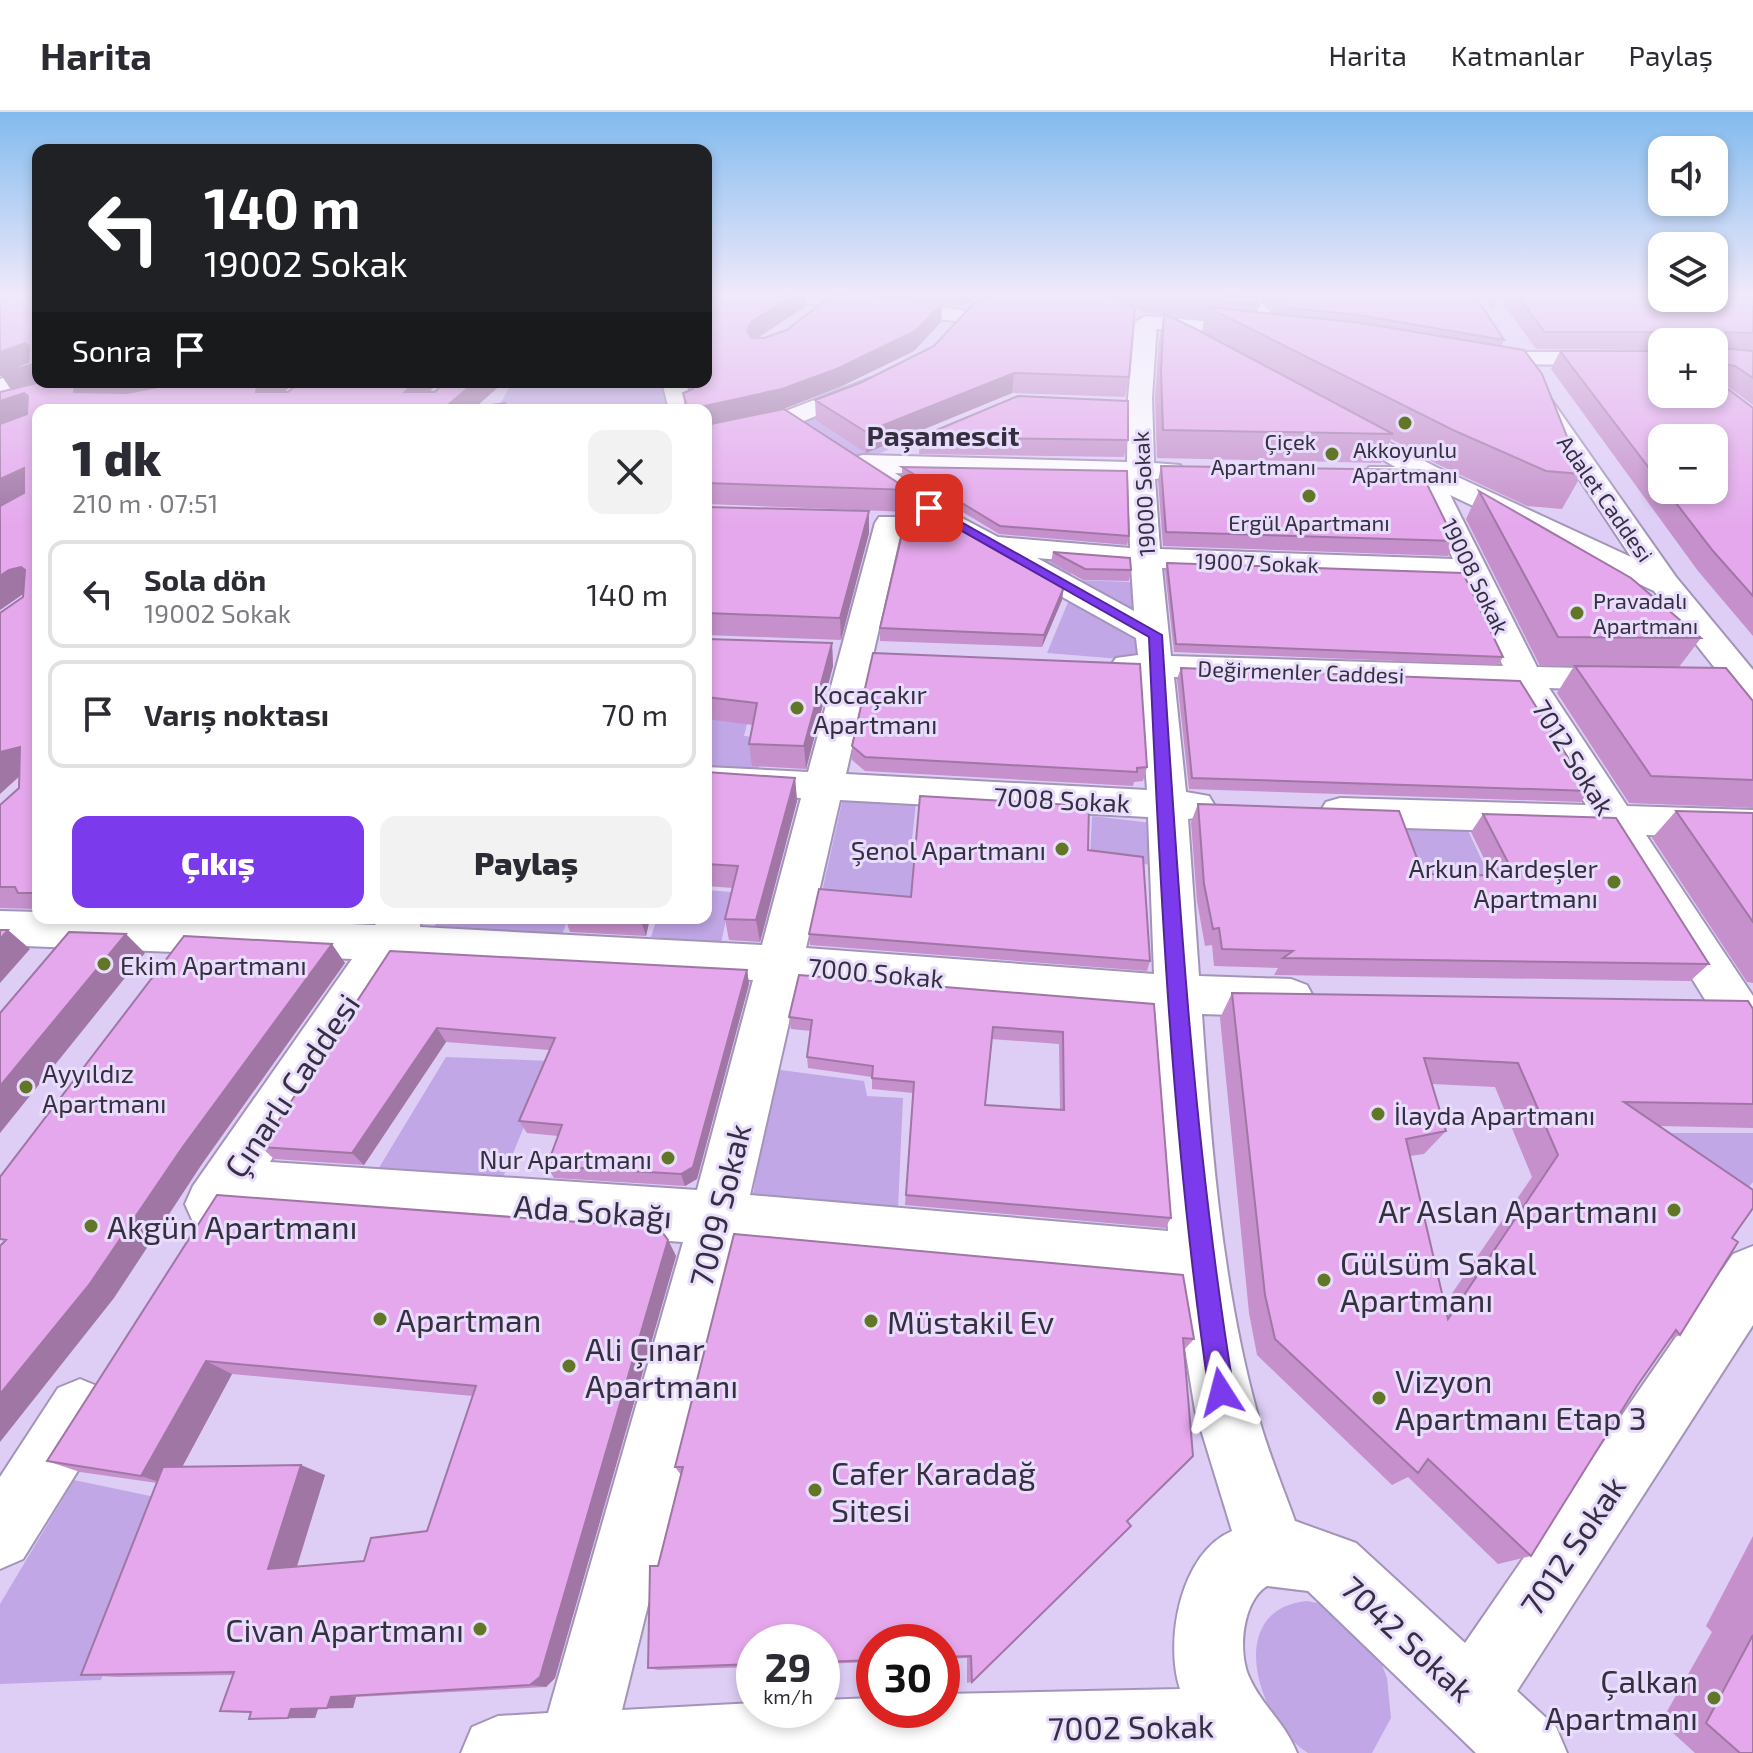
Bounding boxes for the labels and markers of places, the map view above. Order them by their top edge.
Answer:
marker: Akkoyunlu Apartmanı [1396,414,1414,432]
place label: Çiçek Apartmanı [1211,428,1316,479]
place label: Akkoyunlu Apartmanı [1352,436,1458,487]
marker: Çiçek Apartmanı [1323,445,1341,463]
pin [895,474,963,542]
marker: Ergül Apartmanı [1300,487,1318,505]
place label: Ergül Apartmanı [1228,509,1390,535]
place label: Pravadalı Apartmanı [1593,587,1698,638]
marker: Pravadalı Apartmanı [1568,604,1586,622]
place label: Kocaçakır Apartmanı [813,678,938,739]
marker: Kocaçakır Apartmanı [788,699,806,717]
place label: Şenol Apartmanı [851,834,1046,867]
marker: Şenol Apartmanı [1053,840,1071,858]
place label: Arkun Kardeşler Apartmanı [1408,852,1598,913]
marker: Arkun Kardeşler Apartmanı [1605,873,1623,891]
place label: Ekim Apartmanı [120,949,307,980]
marker: Ekim Apartmanı [95,955,113,973]
place label: Ayyıldız Apartmanı [42,1057,167,1118]
marker: Ayyıldız Apartmanı [17,1078,35,1096]
place label: İlayda Apartmanı [1394,1099,1595,1130]
marker: İlayda Apartmanı [1369,1105,1387,1123]
place label: Nur Apartmanı [479,1143,652,1174]
marker: Nur Apartmanı [659,1149,677,1167]
place label: Ar Aslan Apartmanı [1378,1191,1658,1229]
marker: Ar Aslan Apartmanı [1665,1201,1683,1219]
place label: Akgün Apartmanı [107,1207,357,1245]
marker: Akgün Apartmanı [82,1217,100,1235]
place label: Gülsüm Sakal Apartmanı [1340,1243,1537,1318]
marker: Gülsüm Sakal Apartmanı [1315,1271,1333,1289]
place label: Apartman [396,1300,541,1338]
place label: Müstakil Ev [887,1302,1054,1340]
marker: Apartman [371,1310,389,1328]
marker: Müstakil Ev [862,1312,880,1330]
place label: Ali Çınar Apartmanı [585,1329,738,1404]
marker: Ali Çınar Apartmanı [560,1357,578,1375]
place label: Vizyon Apartmanı Etap 3 [1395,1361,1647,1436]
marker: Vizyon Apartmanı Etap 3 [1370,1389,1388,1407]
place label: Cafer Karadağ Sitesi [831,1453,1036,1528]
marker: Cafer Karadağ Sitesi [806,1481,824,1499]
place label: Civan Apartmanı [225,1610,464,1648]
marker: Civan Apartmanı [471,1620,489,1638]
place label: Çalkan Apartmanı [1545,1661,1698,1736]
marker: Çalkan Apartmanı [1705,1689,1723,1707]

